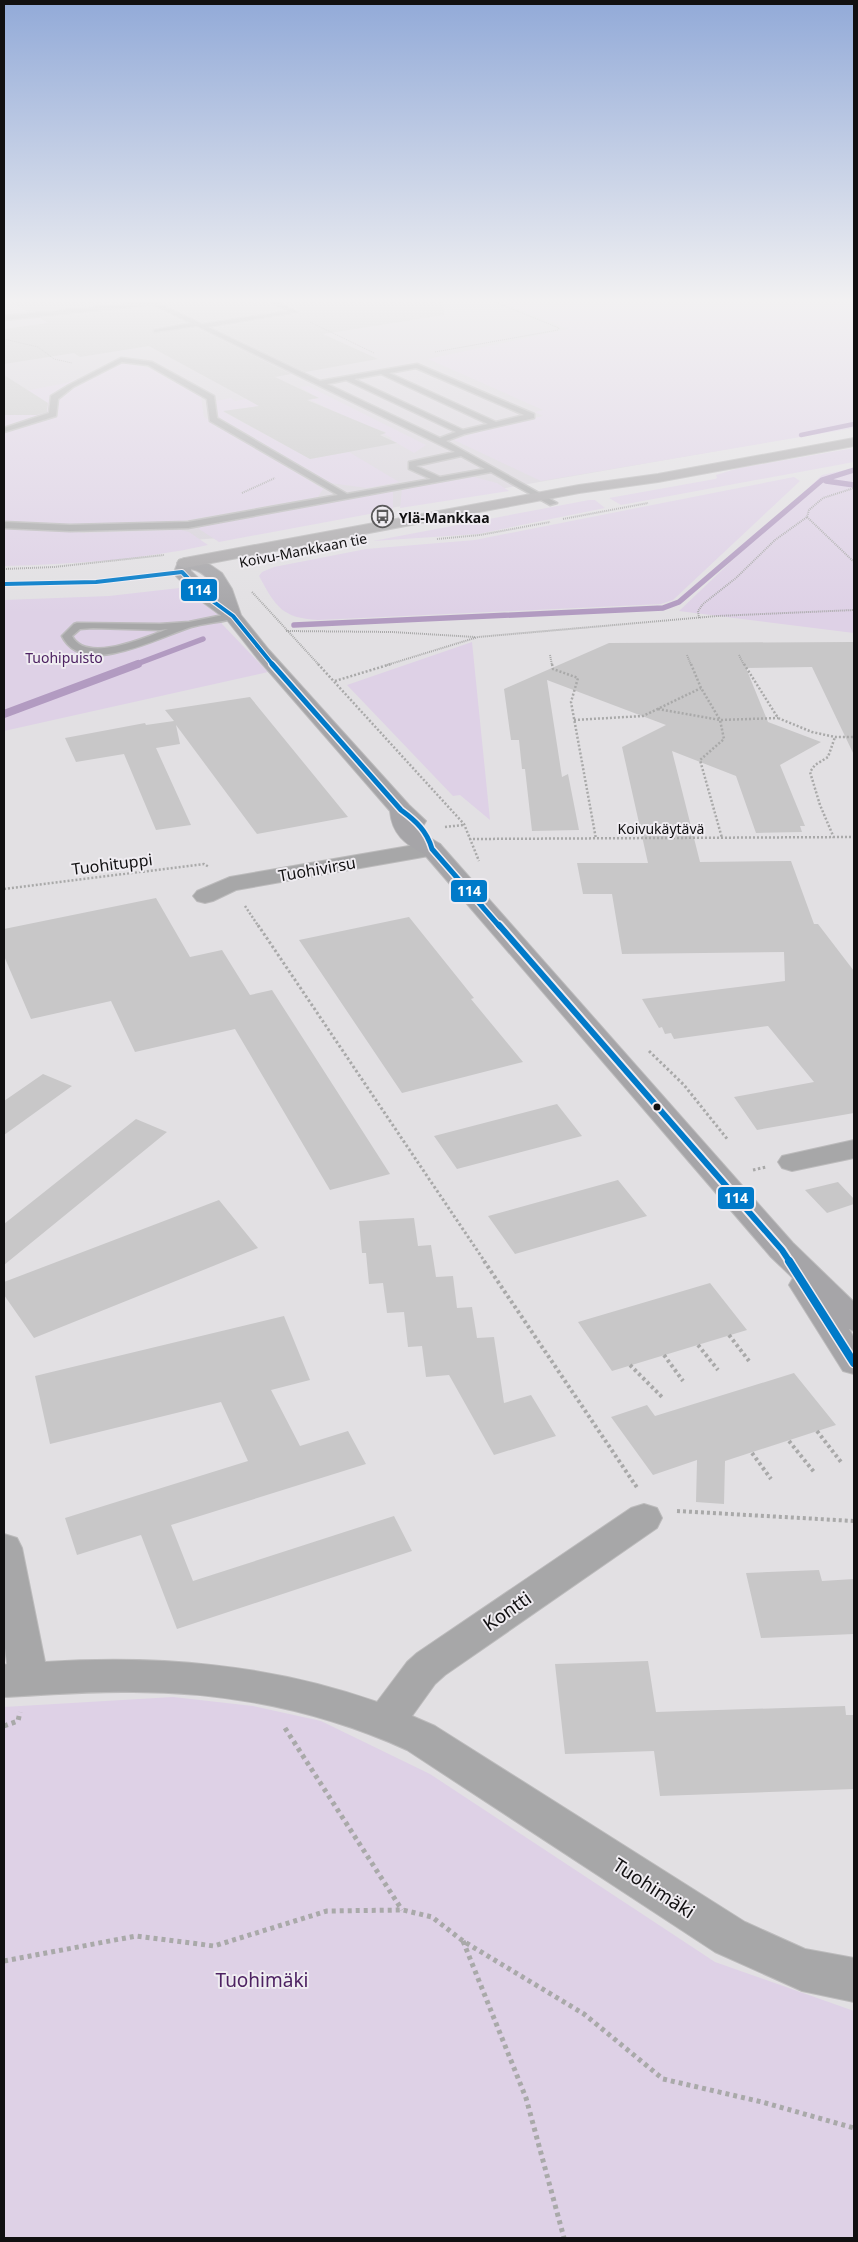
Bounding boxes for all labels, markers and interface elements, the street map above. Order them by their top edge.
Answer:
bus stop icon: Ylä-Mankkaa [371,505,395,529]
place label: Ylä-Mankkaa [399,508,490,527]
street label: Koivu-Mankkaan tie [238,528,369,572]
line badge: 114 [180,578,218,602]
text: 114 [187,580,211,599]
park label: Tuohipuisto [25,648,103,667]
street label: Koivukäytävä [618,819,704,838]
street label: Tuohituppi [70,848,154,880]
street label: Tuohivirsu [277,851,357,887]
line badge: 114 [450,879,488,903]
text: 114 [457,881,481,900]
unlabelled marker [652,1102,662,1112]
line badge: 114 [717,1186,755,1210]
text: 114 [724,1188,748,1207]
street label: Kontti [478,1585,536,1637]
street label: Tuohimäki [608,1852,700,1924]
park label: Tuohimäki [216,1967,308,1993]

